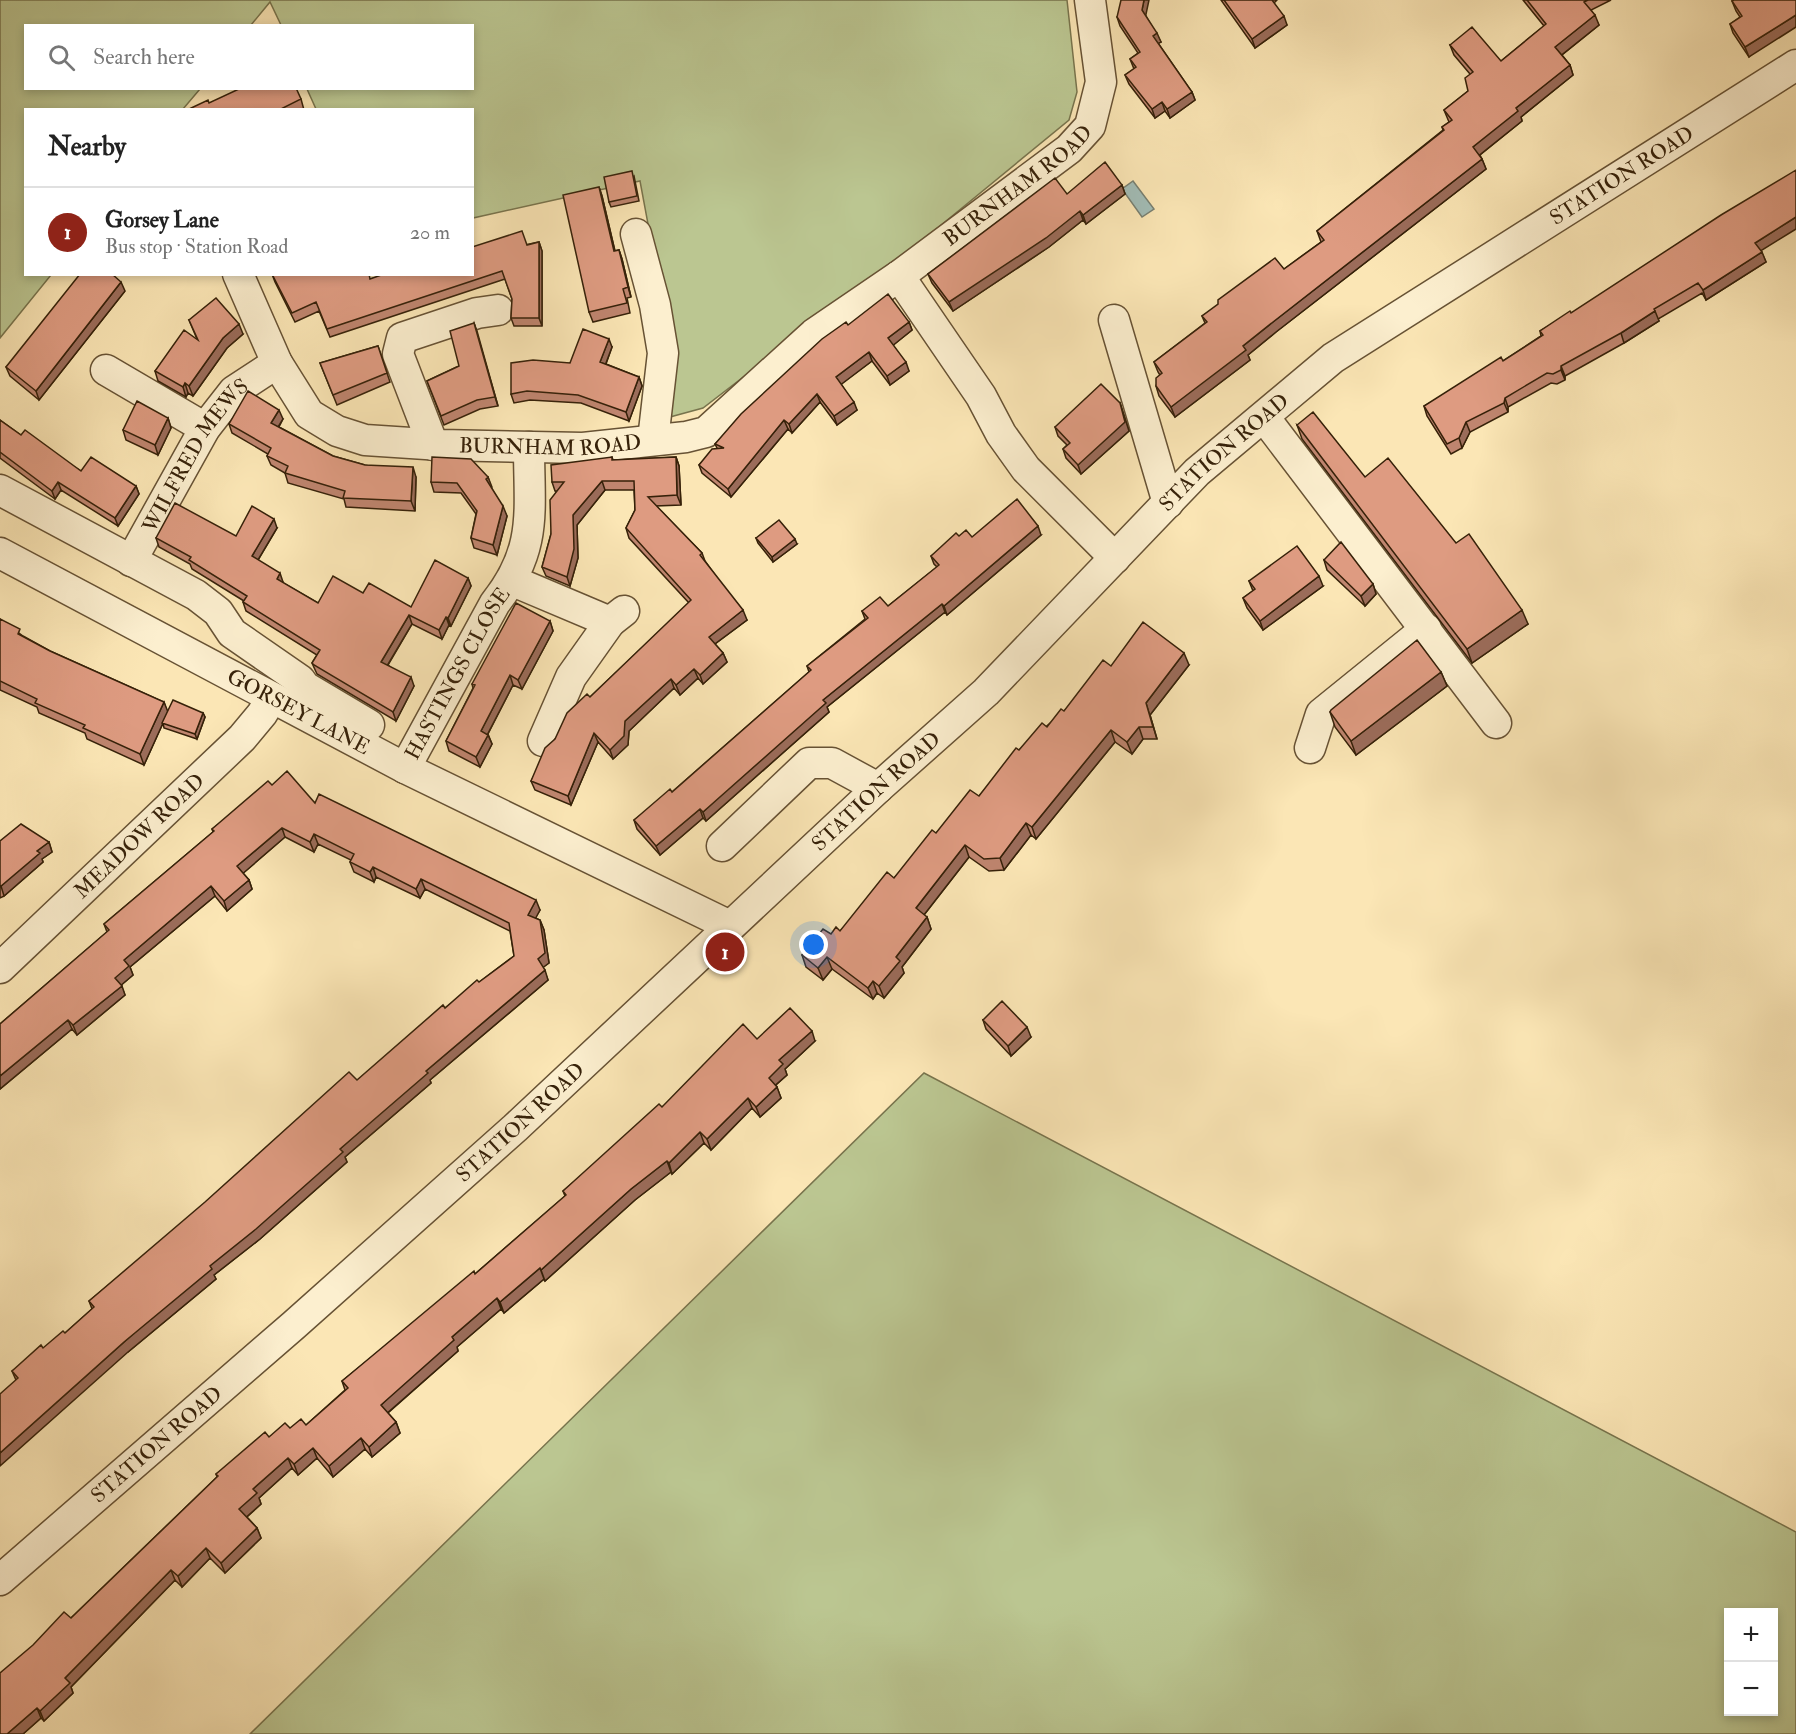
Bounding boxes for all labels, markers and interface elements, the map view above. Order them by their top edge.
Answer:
search box [24,24,474,90]
icon: search [45,41,78,74]
text: Search here [93,43,195,71]
street label: BURNHAM ROAD [938,119,1098,252]
street label: STATION ROAD [1545,120,1699,231]
text: Nearby [48,131,126,163]
text: Gorsey Lane [105,206,219,234]
text: 1 [64,220,71,245]
text: 20 m [410,220,450,245]
text: Bus stop · Station Road [105,234,288,259]
street label: WILFRED MEWS [136,372,253,538]
street label: STATION ROAD [1153,388,1295,517]
street label: BURNHAM ROAD [459,429,643,462]
street label: HASTINGS CLOSE [399,582,516,765]
street label: GORSEY LANE [222,663,374,761]
street label: STATION ROAD [806,726,946,857]
street label: MEADOW ROAD [69,768,210,904]
pin: 1 [706,930,744,974]
your location [799,930,828,959]
street label: STATION ROAD [451,1057,591,1188]
street label: STATION ROAD [85,1380,228,1509]
map controls [1724,1608,1778,1716]
button: + [1724,1608,1778,1662]
button: − [1724,1662,1778,1716]

